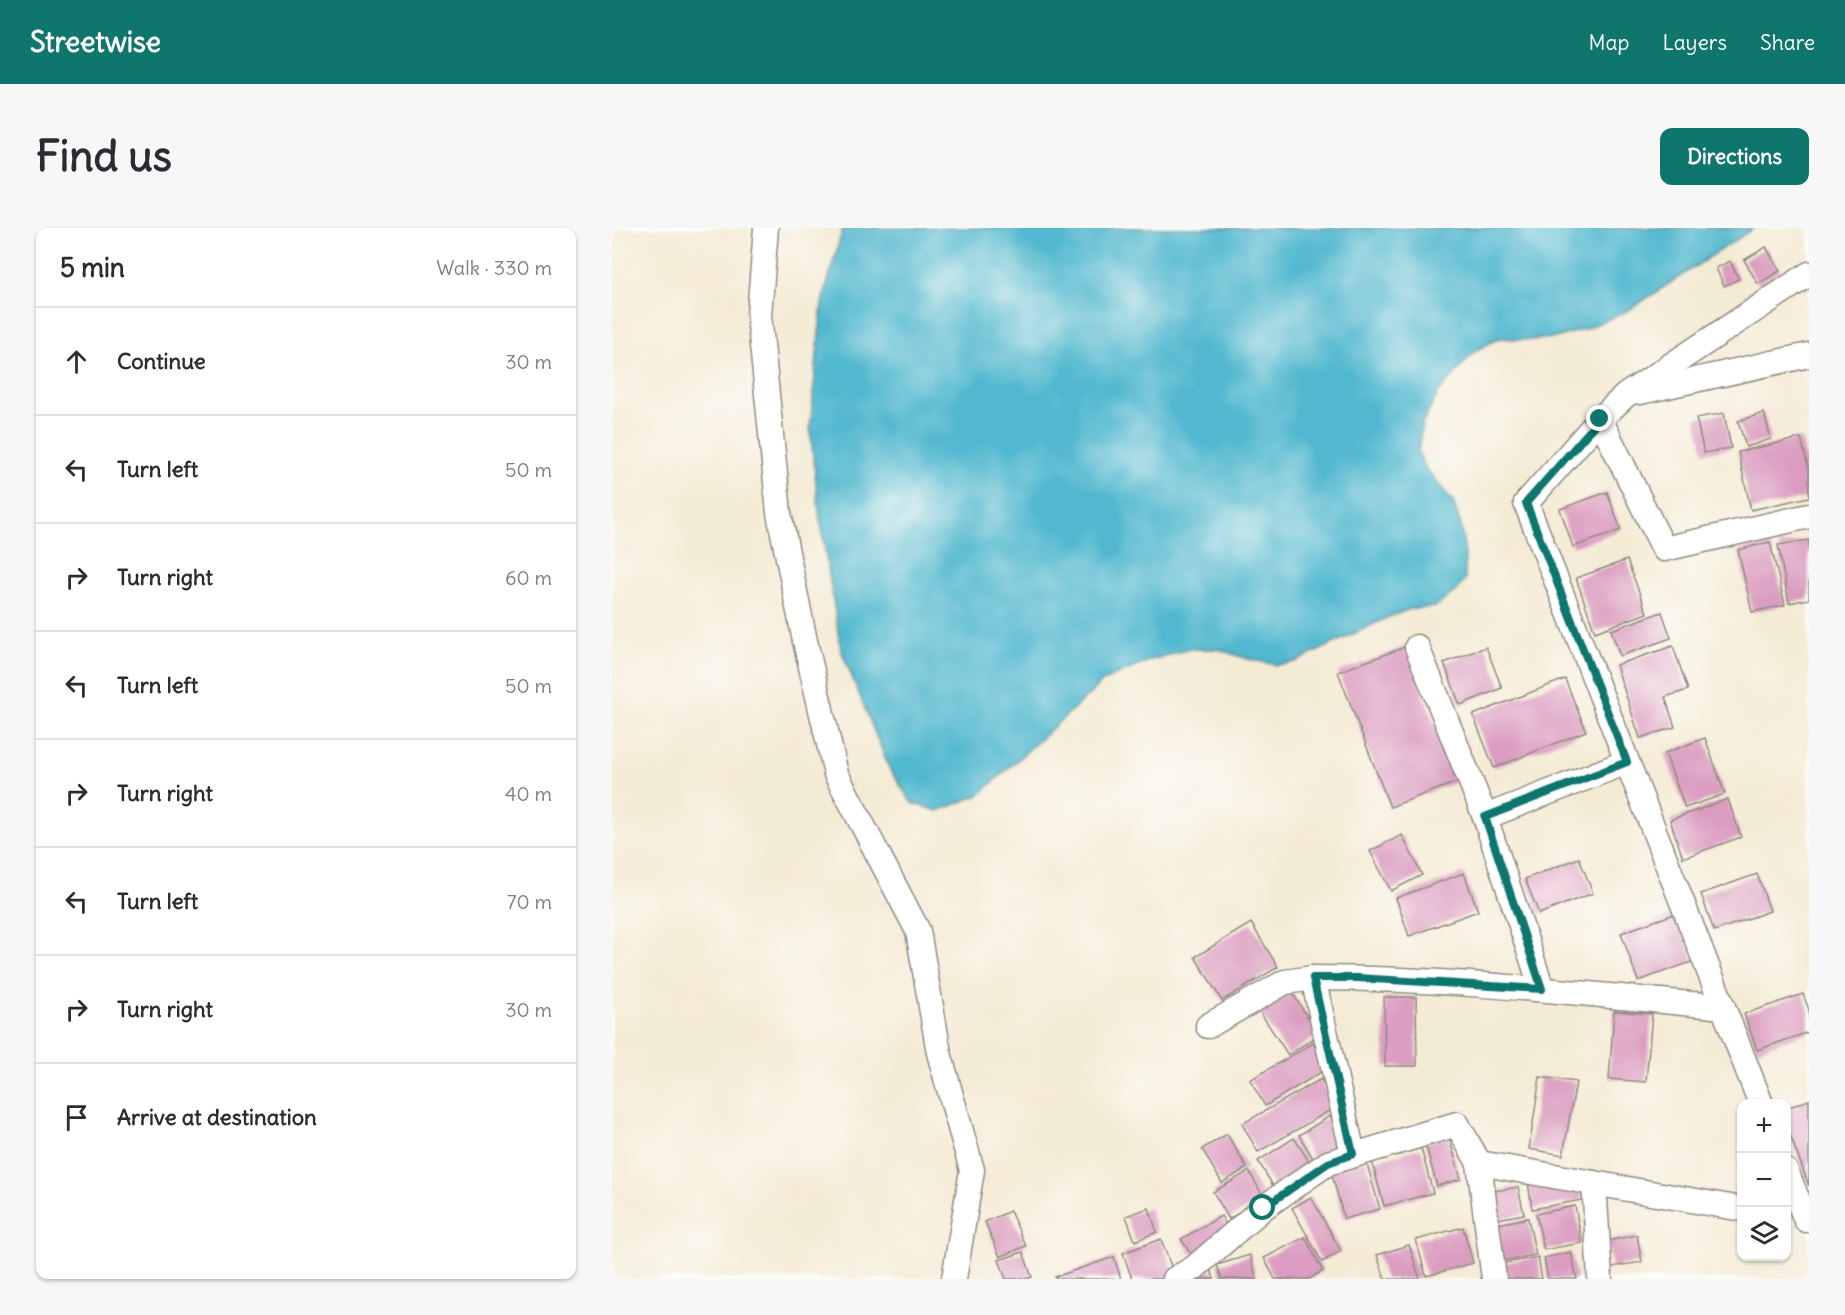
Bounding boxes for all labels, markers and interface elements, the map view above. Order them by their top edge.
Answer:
text: Streetwise [30,24,161,60]
text: Map [1589,29,1629,56]
text: Layers [1662,29,1727,56]
text: Share [1760,29,1815,56]
button: Directions [1660,128,1809,185]
text: Find us [36,130,172,182]
text: 5 min [60,251,125,284]
text: Walk · 330 m [436,255,552,280]
icon: ahead [60,345,93,378]
text: Continue [117,347,206,375]
text: 30 m [505,349,552,374]
route end [1586,405,1612,431]
icon: left [60,453,93,486]
text: Turn left [117,455,198,483]
text: 50 m [505,457,552,482]
icon: right [60,561,93,594]
text: Turn right [117,563,213,591]
text: 60 m [505,565,552,590]
icon: left [60,669,93,702]
text: Turn left [117,671,198,699]
text: 50 m [505,673,552,698]
icon: right [60,777,93,810]
text: Turn right [117,779,213,807]
text: 40 m [505,781,552,806]
icon: left [60,885,93,918]
text: Turn left [117,887,198,915]
text: 70 m [507,889,552,914]
icon: right [60,993,93,1026]
text: Turn right [117,995,213,1023]
text: 30 m [505,997,552,1022]
map controls [1737,1099,1791,1261]
button: + [1737,1099,1791,1153]
icon: arrive [60,1101,93,1134]
text: Arrive at destination [117,1103,317,1131]
button: − [1737,1153,1791,1207]
route start [1249,1194,1275,1220]
button: layers [1737,1207,1791,1261]

